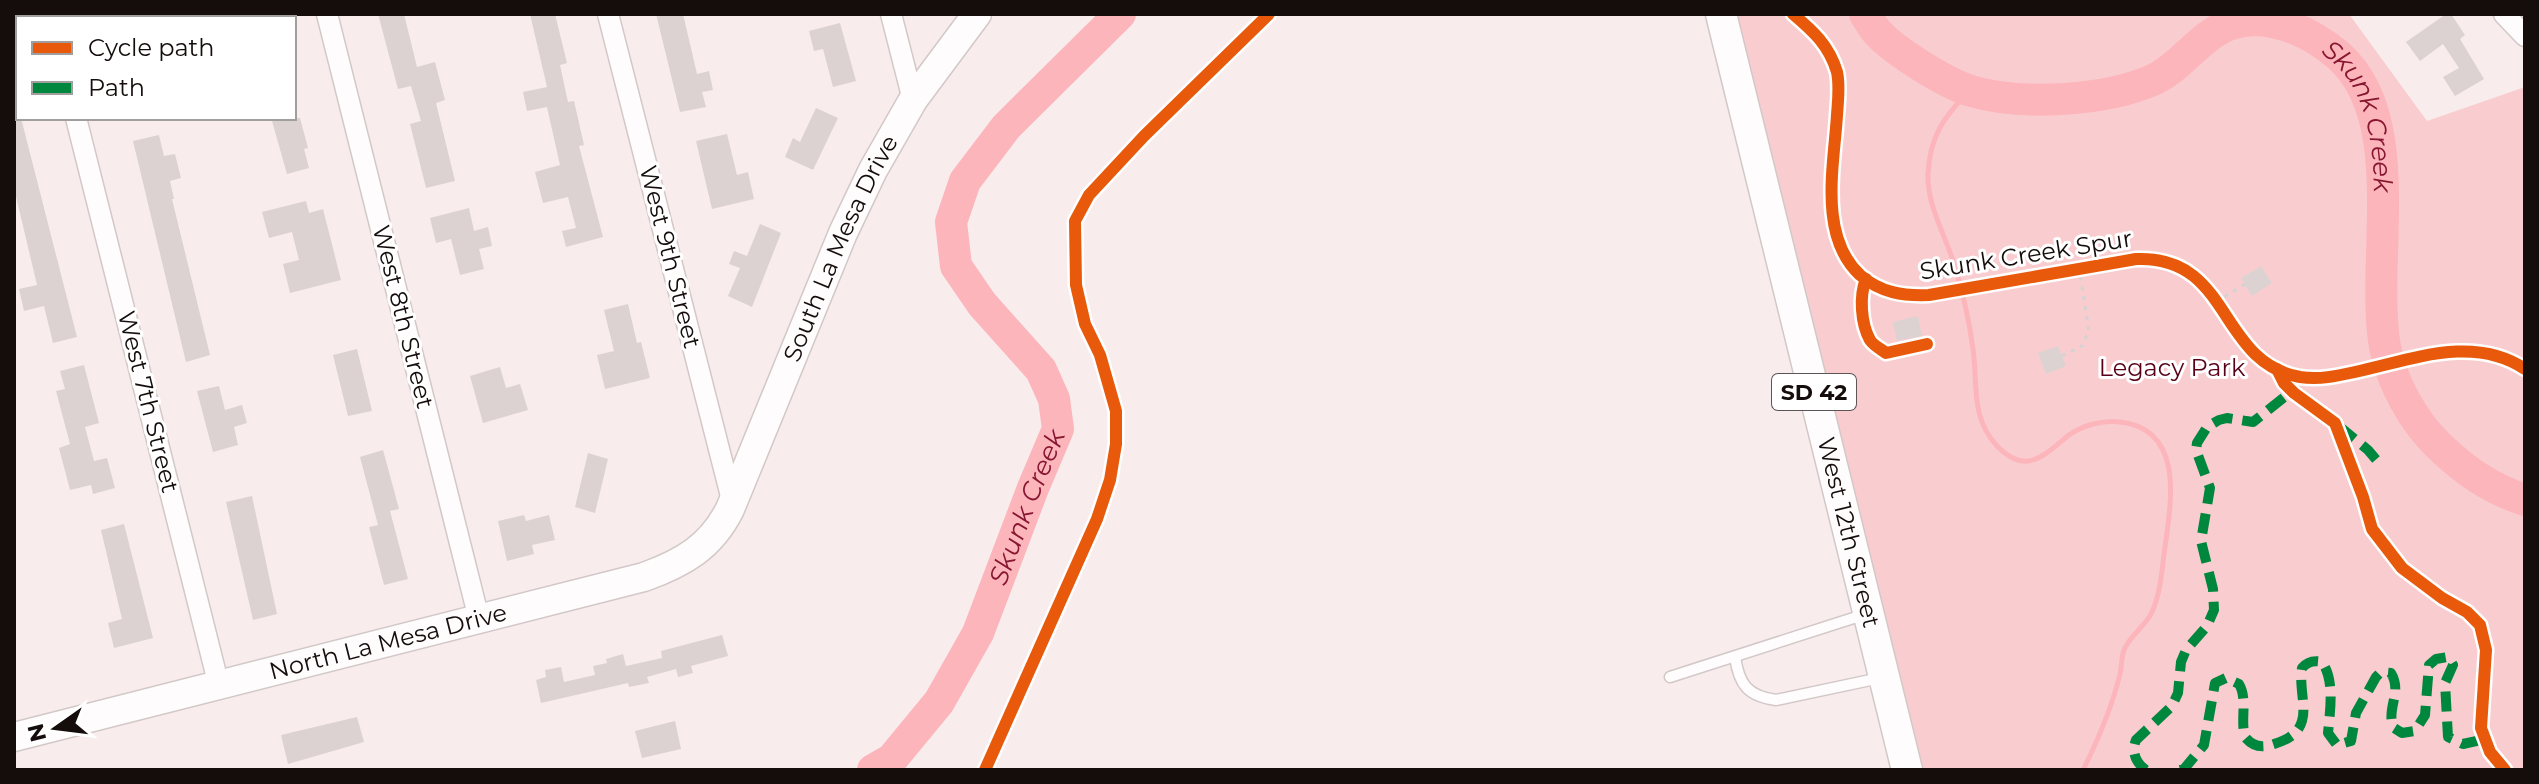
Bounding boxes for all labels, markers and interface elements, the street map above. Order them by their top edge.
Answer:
legend [16,16,296,120]
text: Cycle path [88,33,215,62]
water label: Skunk Creek [2316,33,2399,194]
text: Path [88,73,145,102]
street label: South La Mesa Drive [777,130,904,366]
street label: West 9th Street [634,163,707,351]
street label: West 8th Street [367,222,440,412]
street label: Skunk Creek Spur [1918,223,2134,286]
street label: West 7th Street [112,308,185,496]
park label: Legacy Park [2099,353,2246,382]
road number: SD 42 [1772,374,1856,410]
water label: Skunk Creek [982,423,1073,589]
street label: West 12th Street [1812,434,1886,631]
street label: North La Mesa Drive [266,597,510,686]
north arrow [16,688,96,768]
text: N [22,721,52,745]

